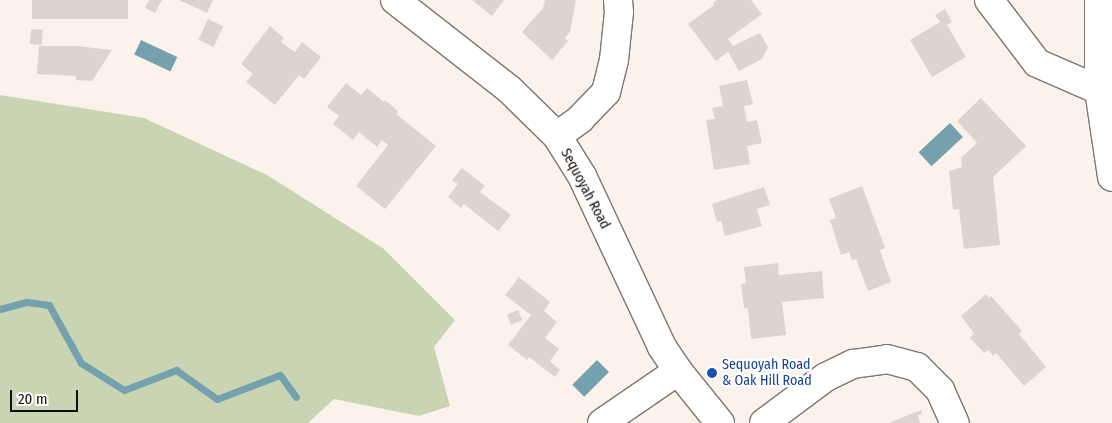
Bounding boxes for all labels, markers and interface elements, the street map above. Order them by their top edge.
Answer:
street label: Sequoyah Road [557,146,613,232]
place label: Sequoyah Road & Oak Hill Road [722,357,812,390]
marker: Sequoyah Road & Oak Hill Road [706,367,718,379]
scale bar [12,380,80,412]
text: 20 m [18,390,48,408]

